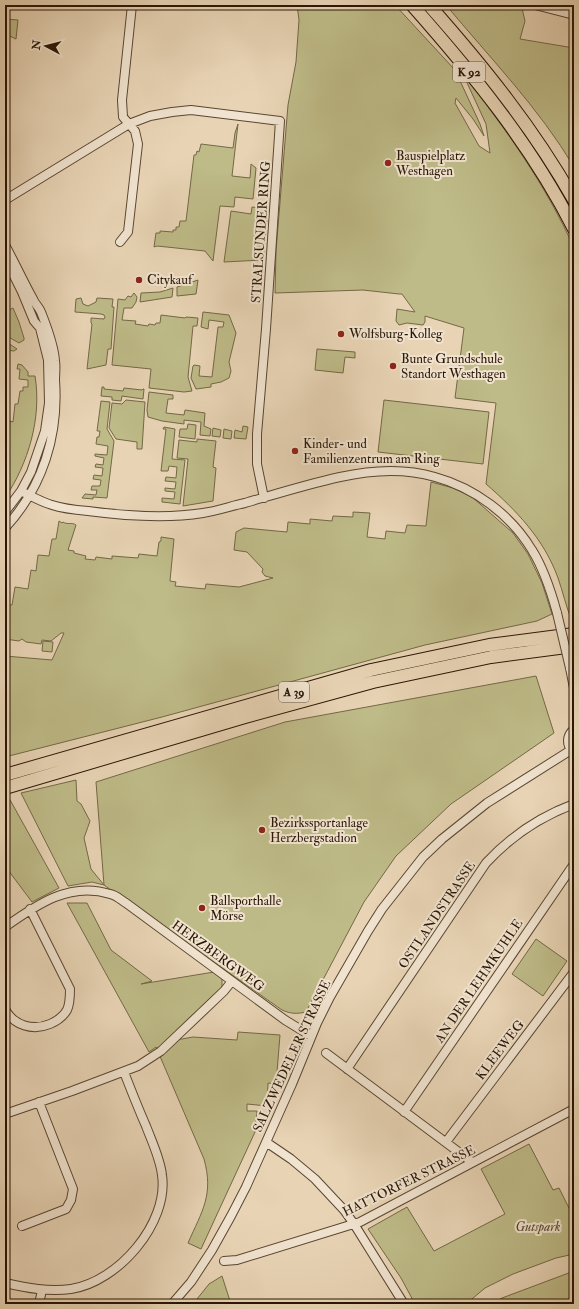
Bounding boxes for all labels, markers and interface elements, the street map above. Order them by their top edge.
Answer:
north arrow [26,26,66,66]
text: N [29,38,44,52]
road number: K 92 [453,62,485,82]
place label: Bauspielplatz Westhagen [395,148,466,179]
marker: Bauspielplatz Westhagen [383,158,393,168]
street label: STRALSUNDER RING [248,160,274,304]
place label: Citykauf [147,272,194,289]
marker: Citykauf [134,275,144,285]
place label: Wolfsburg-Kolleg [348,326,443,342]
marker: Wolfsburg-Kolleg [336,329,346,339]
place label: Bunte Grundschule Standort Westhagen [401,351,506,382]
marker: Bunte Grundschule Standort Westhagen [388,361,398,371]
place label: Kinder- und Familienzentrum am Ring [303,436,440,467]
marker: Kinder- und Familienzentrum am Ring [290,446,300,456]
road number: A 39 [279,682,309,702]
place label: Bezirkssportanlage Herzbergstadion [270,815,369,846]
marker: Bezirkssportanlage Herzbergstadion [257,825,267,835]
street label: OSTLANDSTRASSE [395,858,479,972]
place label: Ballsporthalle Mörse [210,893,282,924]
marker: Ballsporthalle Mörse [197,903,207,913]
street label: AN DER LEHMKUHLE [431,916,526,1047]
street label: HERZBERGWEG [169,917,267,995]
street label: SALZWEDELER STRASSE [250,977,334,1135]
street label: KLEEWEG [472,1017,528,1083]
street label: HATTORFER STRASSE [340,1142,478,1220]
park label: Gutspark [516,1219,560,1235]

